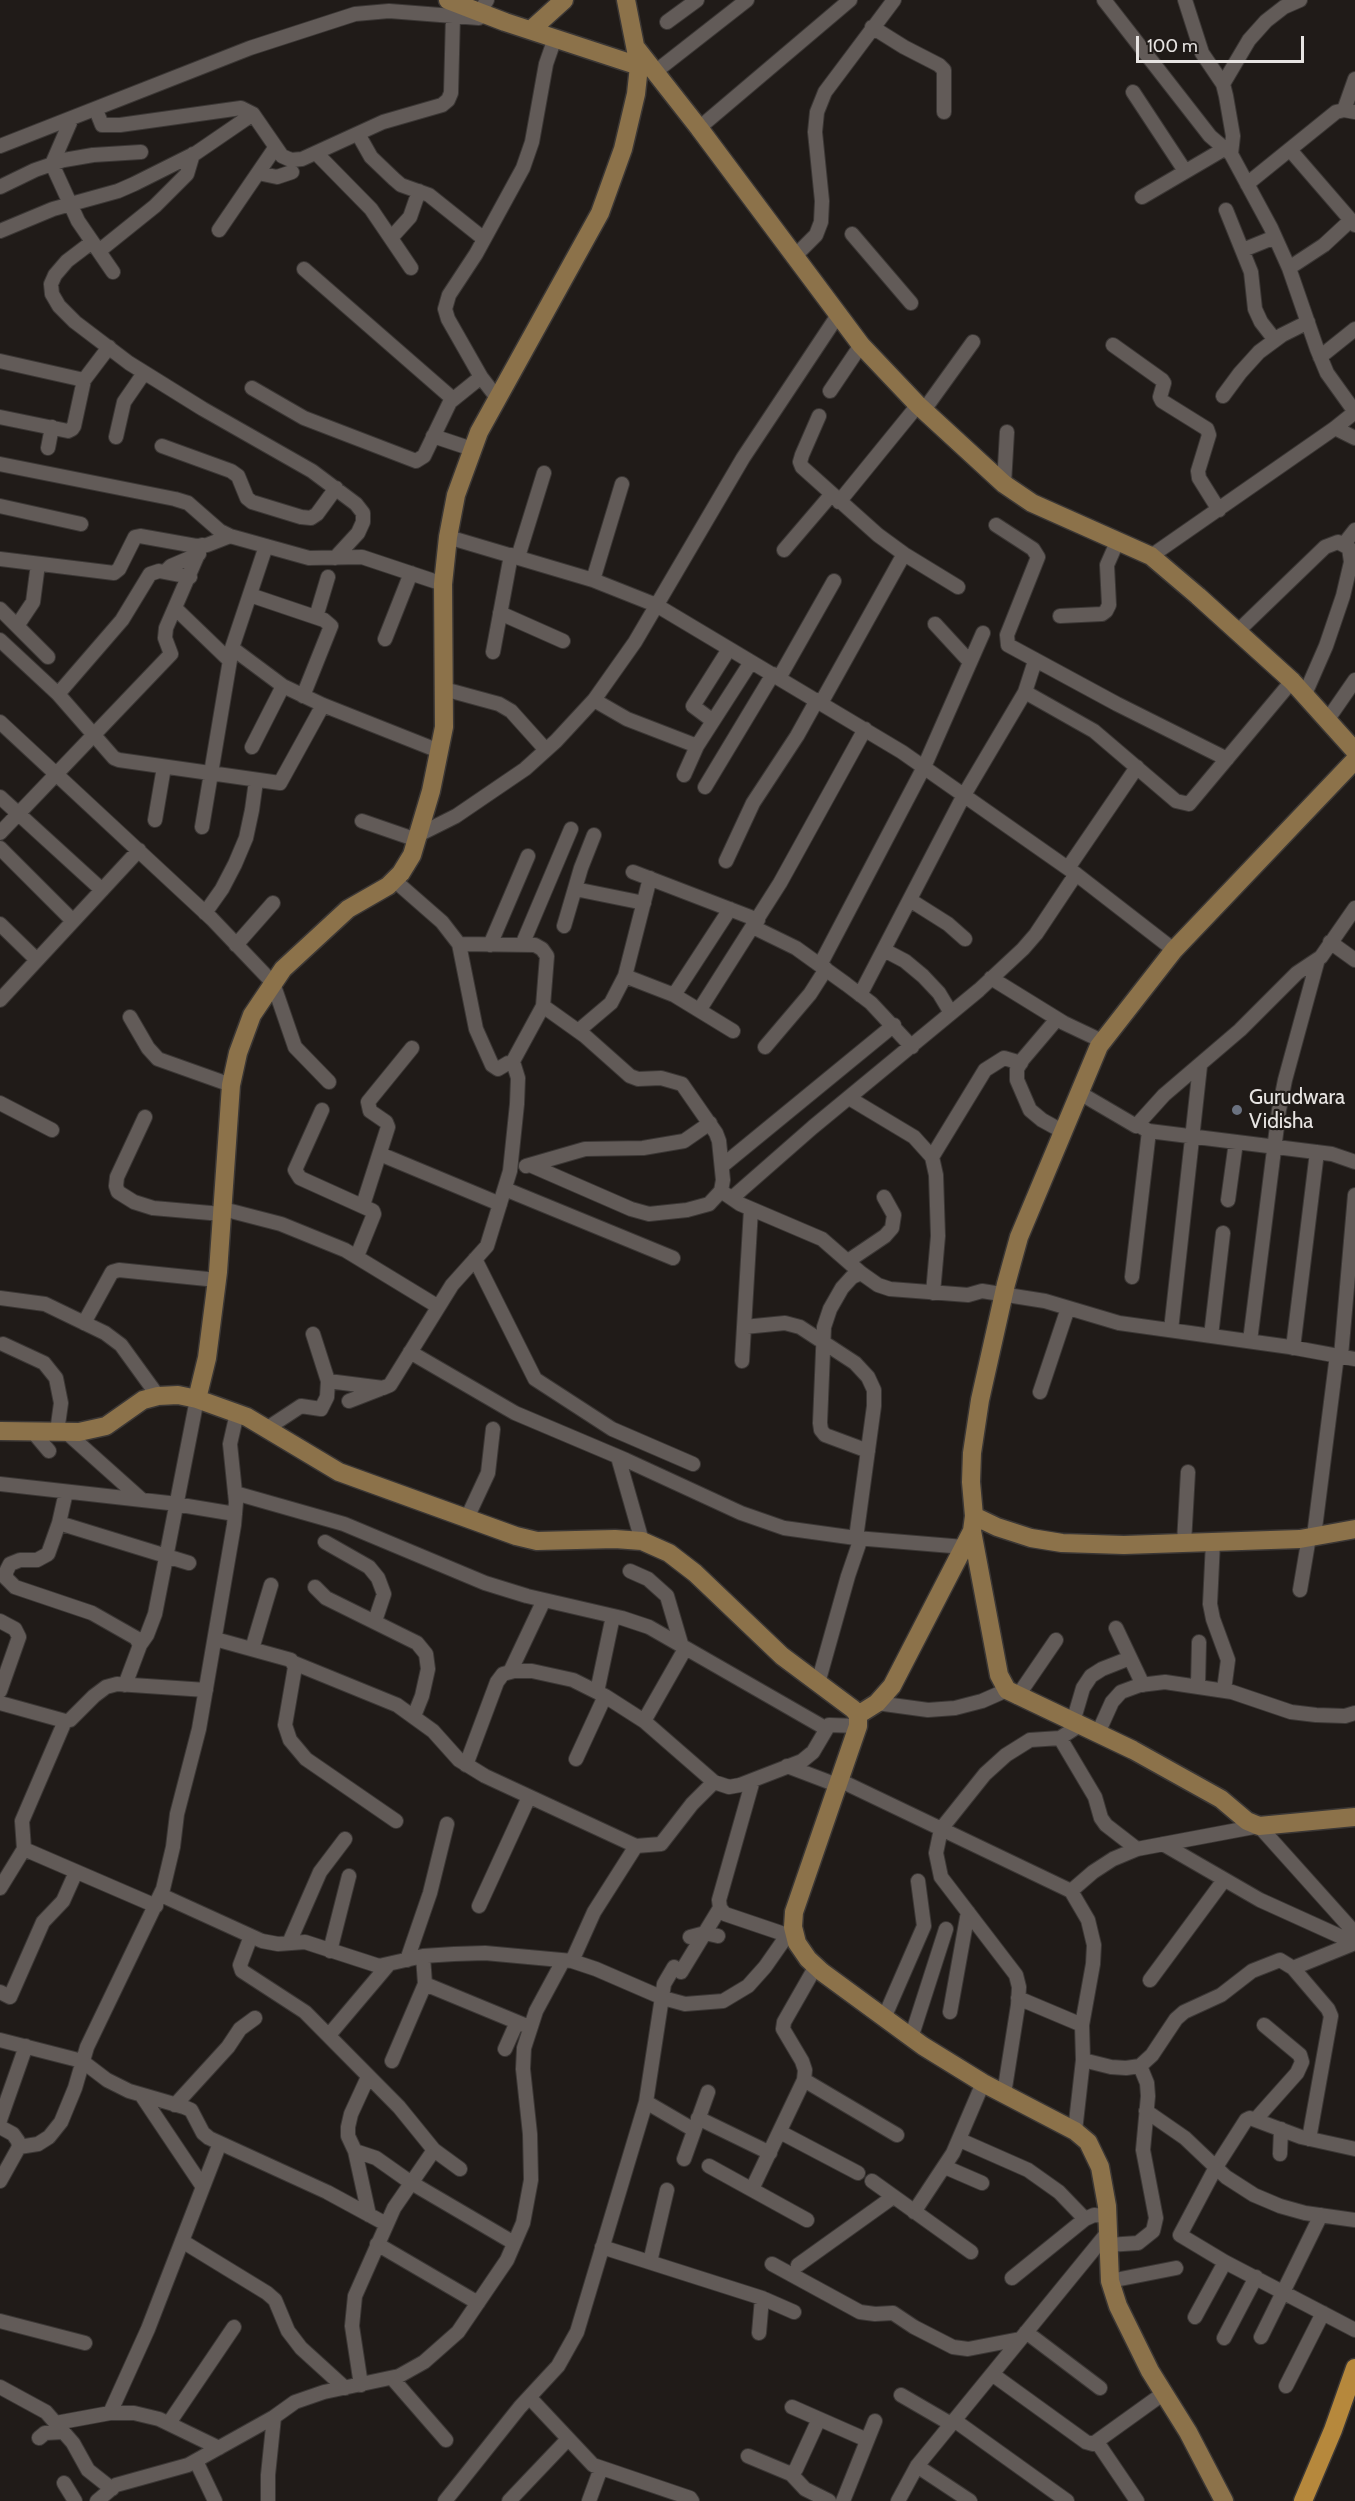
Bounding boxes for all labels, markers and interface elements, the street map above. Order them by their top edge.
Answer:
scale bar [1139,24,1307,62]
text: 100 m [1147,35,1198,57]
place label: Gurudwara Vidisha [1249,1085,1345,1135]
marker: Gurudwara Vidisha [1230,1103,1244,1117]

